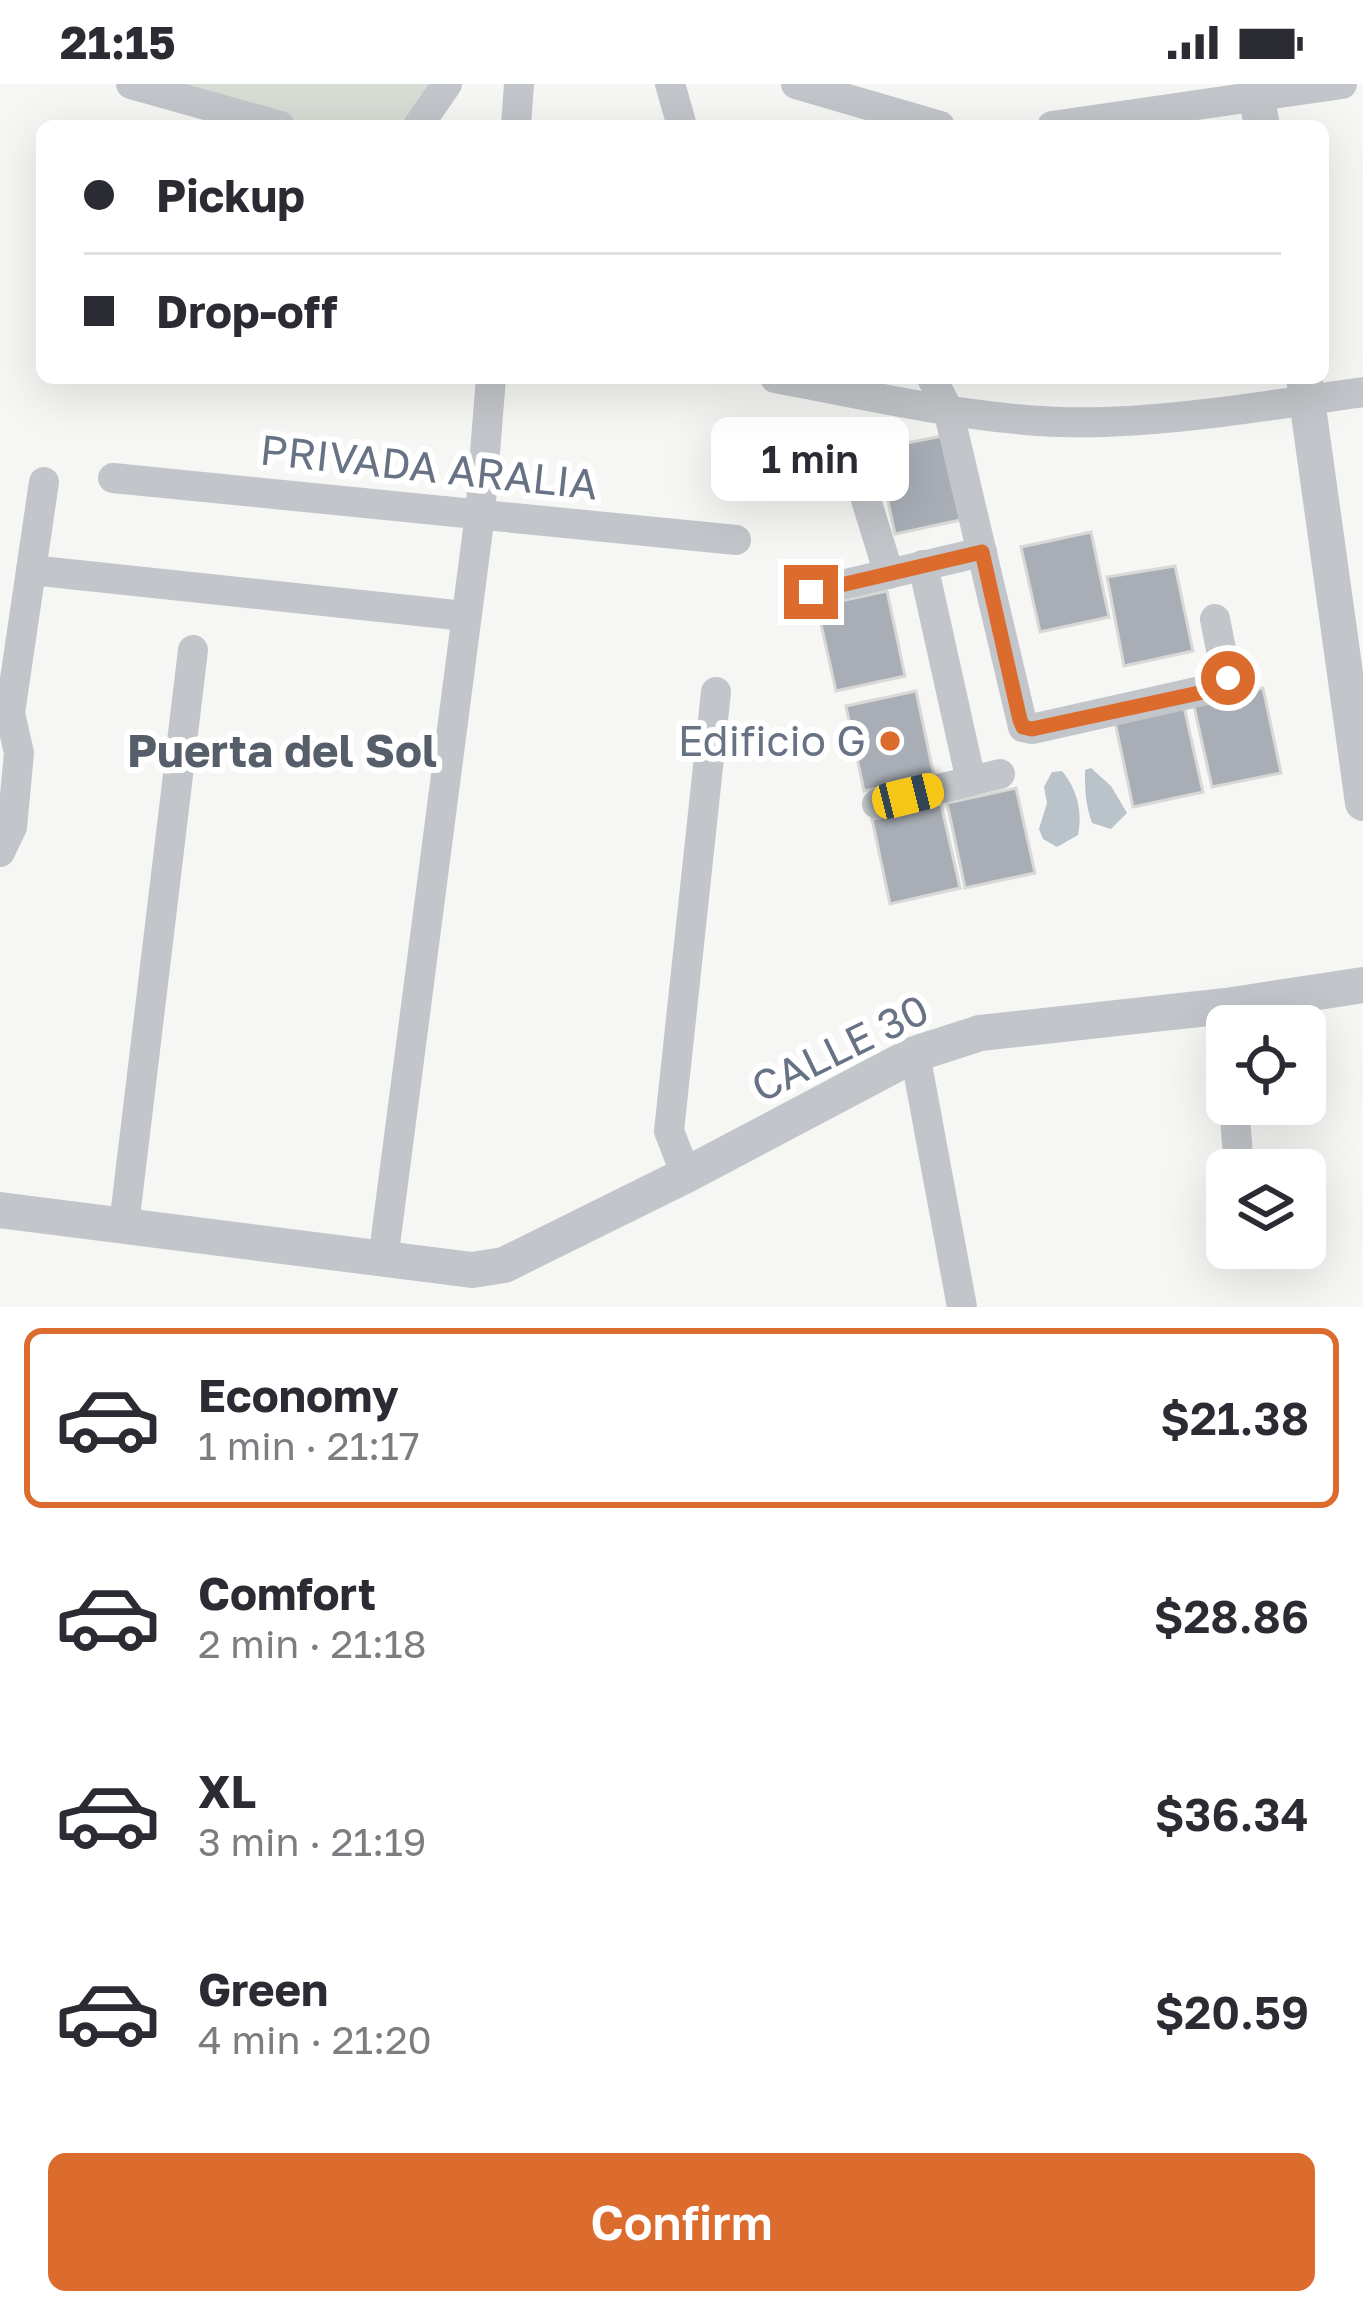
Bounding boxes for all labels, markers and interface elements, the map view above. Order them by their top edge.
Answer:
text: 21:15 [60,15,176,69]
text: Pickup [156,168,305,222]
text: Drop-off [156,284,337,338]
callout: 1 min [712,418,910,502]
street label: PRIVADA ARALIA [258,423,600,509]
text: 1 min [761,435,859,482]
route end [784,565,838,619]
route start [1201,651,1255,705]
place label: Edificio G [678,715,866,765]
district label: Puerta del Sol [127,723,437,777]
marker: Edificio G [877,728,903,754]
car [869,770,947,822]
street label: CALLE 30 [743,983,936,1111]
map controls [1206,1005,1326,1269]
button: locate [1206,1005,1326,1125]
button: layers [1206,1149,1326,1269]
icon: car [54,1364,162,1472]
text: Economy [198,1368,399,1422]
text: $21.38 [1160,1391,1309,1445]
text: 1 min · 21:17 [198,1422,420,1469]
icon: car [54,1562,162,1670]
text: Comfort [198,1566,376,1620]
text: $28.86 [1154,1589,1309,1643]
text: 2 min · 21:18 [198,1620,426,1667]
icon: car [54,1760,162,1868]
text: XL [198,1764,256,1818]
text: $36.34 [1155,1787,1309,1841]
text: 3 min · 21:19 [198,1818,426,1865]
icon: car [54,1958,162,2066]
text: Green [198,1962,328,2016]
text: $20.59 [1155,1985,1309,2039]
text: 4 min · 21:20 [198,2016,432,2063]
button: Confirm [48,2153,1315,2291]

